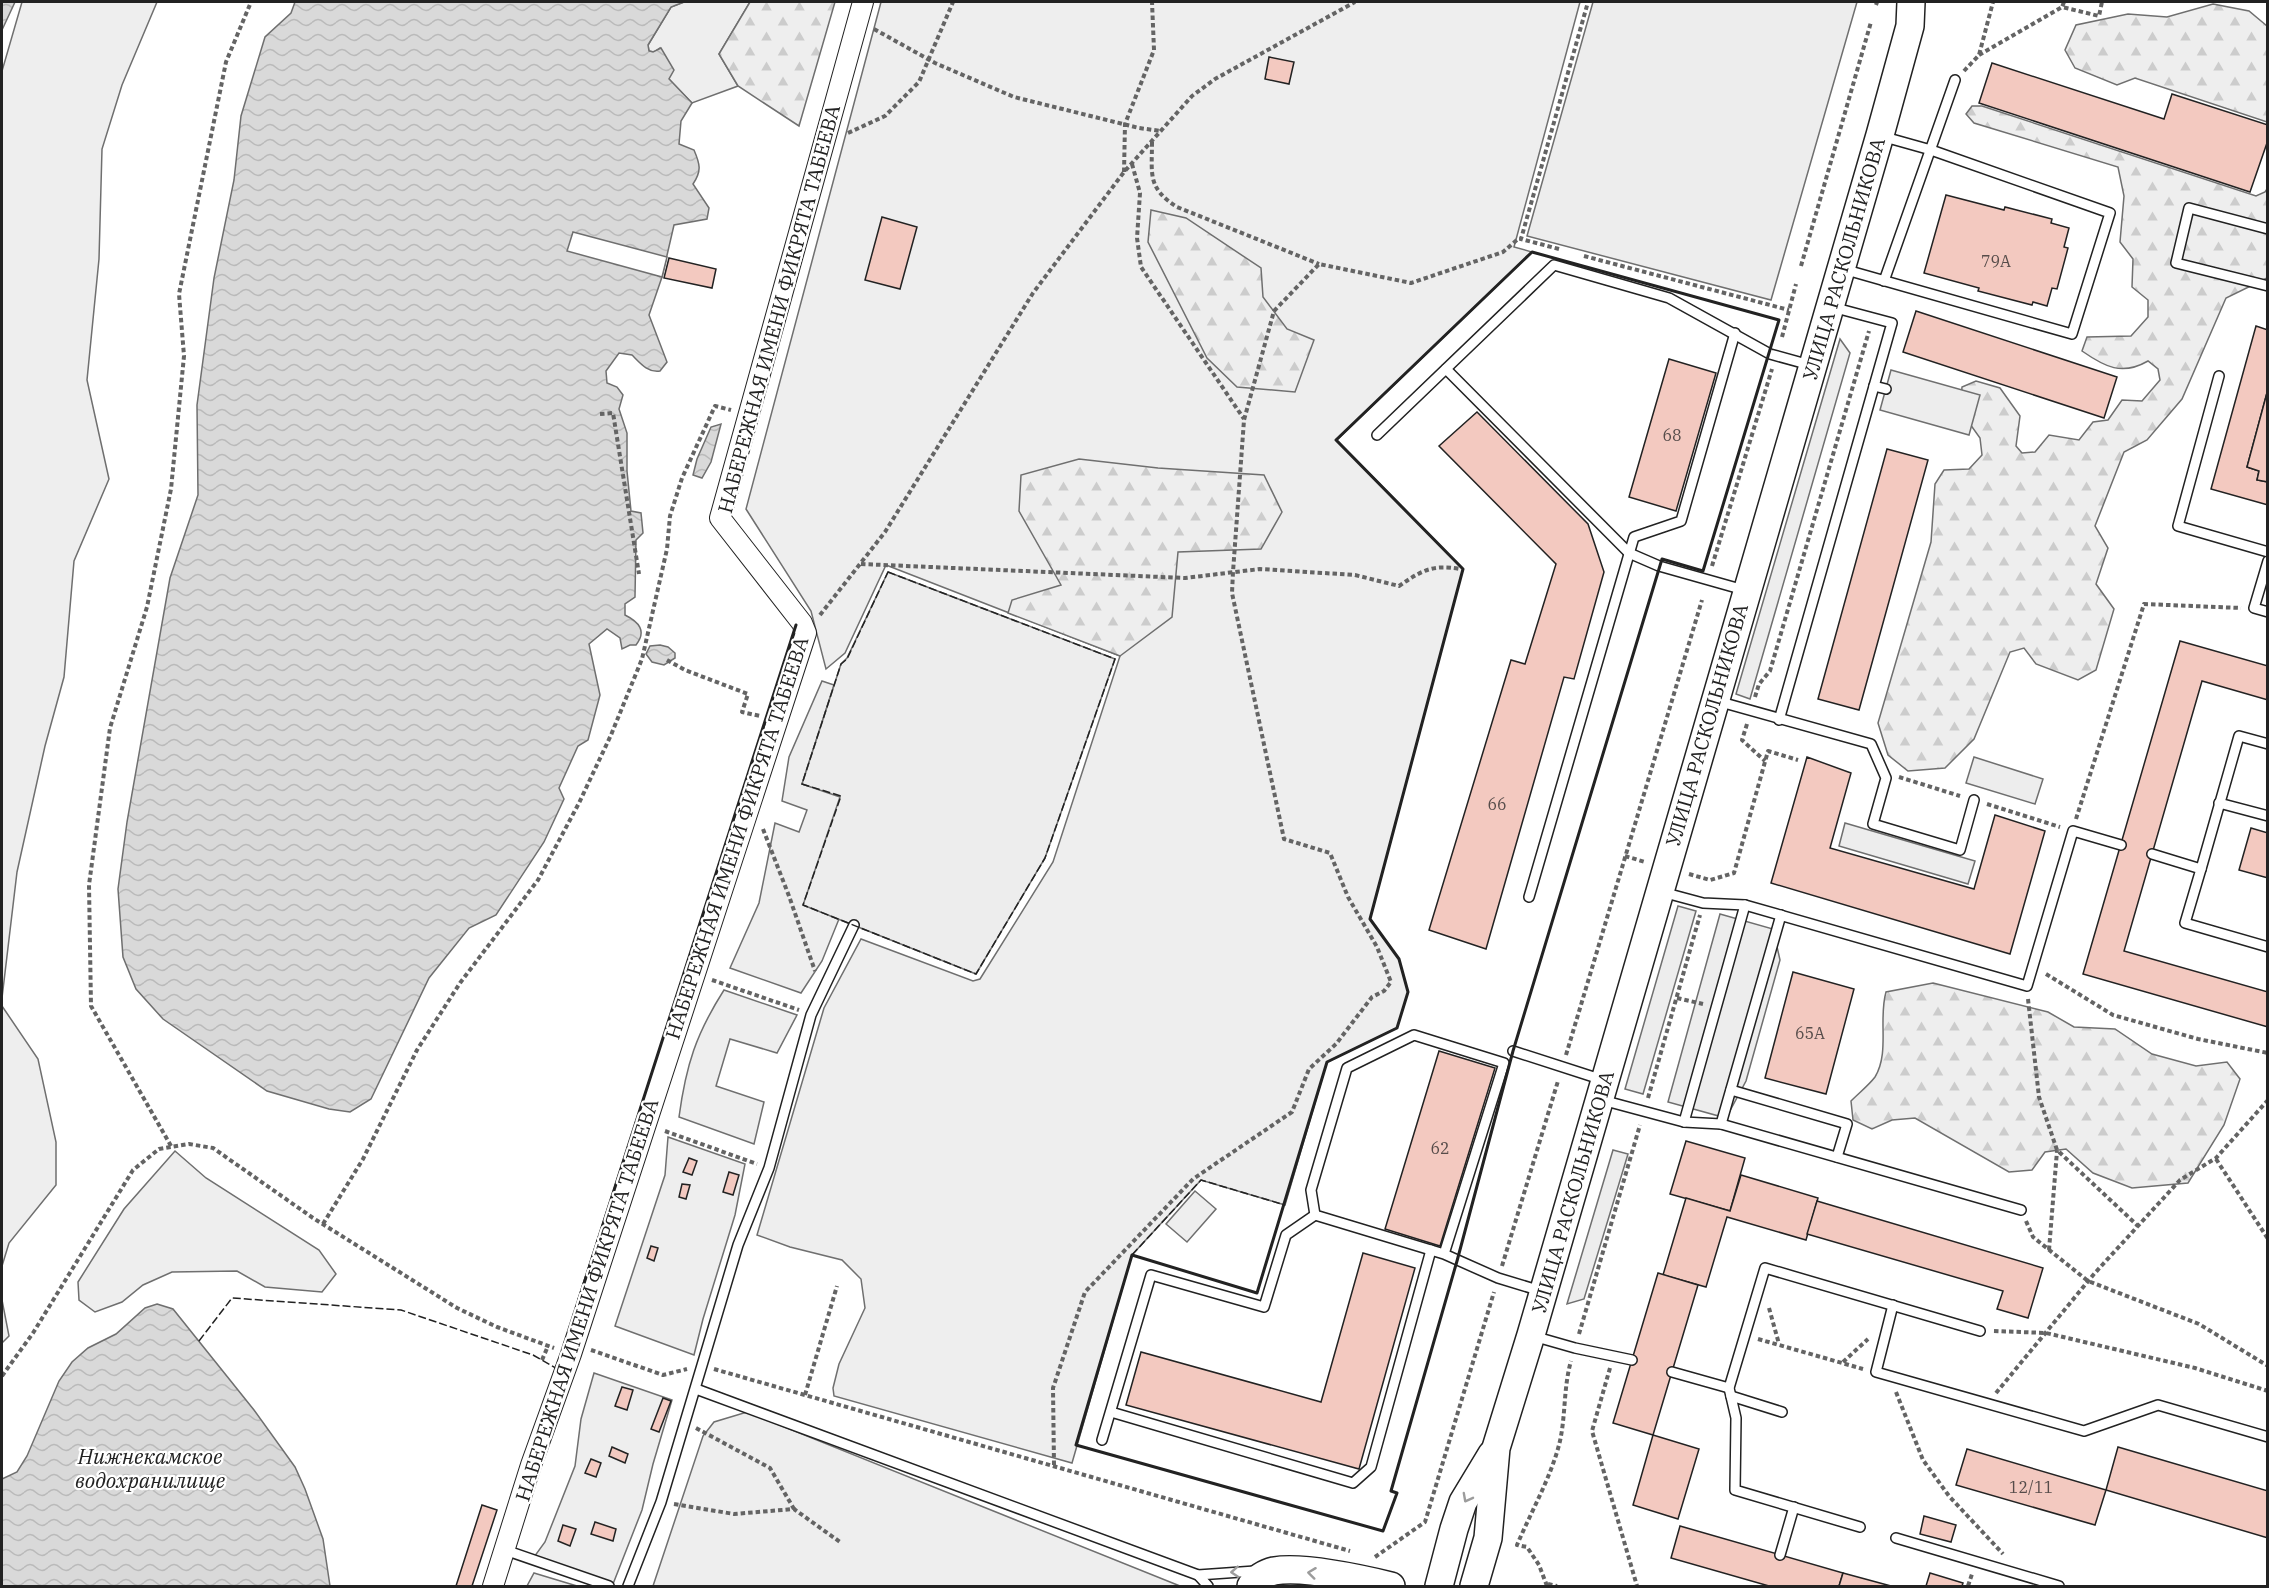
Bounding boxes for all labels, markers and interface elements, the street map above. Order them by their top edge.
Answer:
street label: НАБЕРЕЖНАЯ ИМЕНИ ФИКРЯТА ТАБЕЕВА [711,101,846,516]
street label: УЛИЦА РАСКОЛЬНИКОВА [1796,134,1891,384]
house number: 79А [1981,251,2011,271]
house number: 68 [1662,425,1682,445]
street label: УЛИЦА РАСКОЛЬНИКОВА [1659,600,1754,850]
street label: НАБЕРЕЖНАЯ ИМЕНИ ФИКРЯТА ТАБЕЕВА [659,633,815,1043]
house number: 66 [1487,794,1507,814]
house number: 65А [1795,1023,1825,1043]
street label: УЛИЦА РАСКОЛЬНИКОВА [1525,1067,1620,1317]
street label: НАБЕРЕЖНАЯ ИМЕНИ ФИКРЯТА ТАБЕЕВА [509,1095,665,1505]
house number: 62 [1430,1138,1450,1158]
water label: Нижнекамское водохранилище [75,1442,226,1494]
house number: 12/11 [2009,1477,2053,1497]
one-way arrow [1462,1492,1474,1503]
one-way arrow [1231,1566,1240,1579]
one-way arrow [1308,1567,1317,1580]

